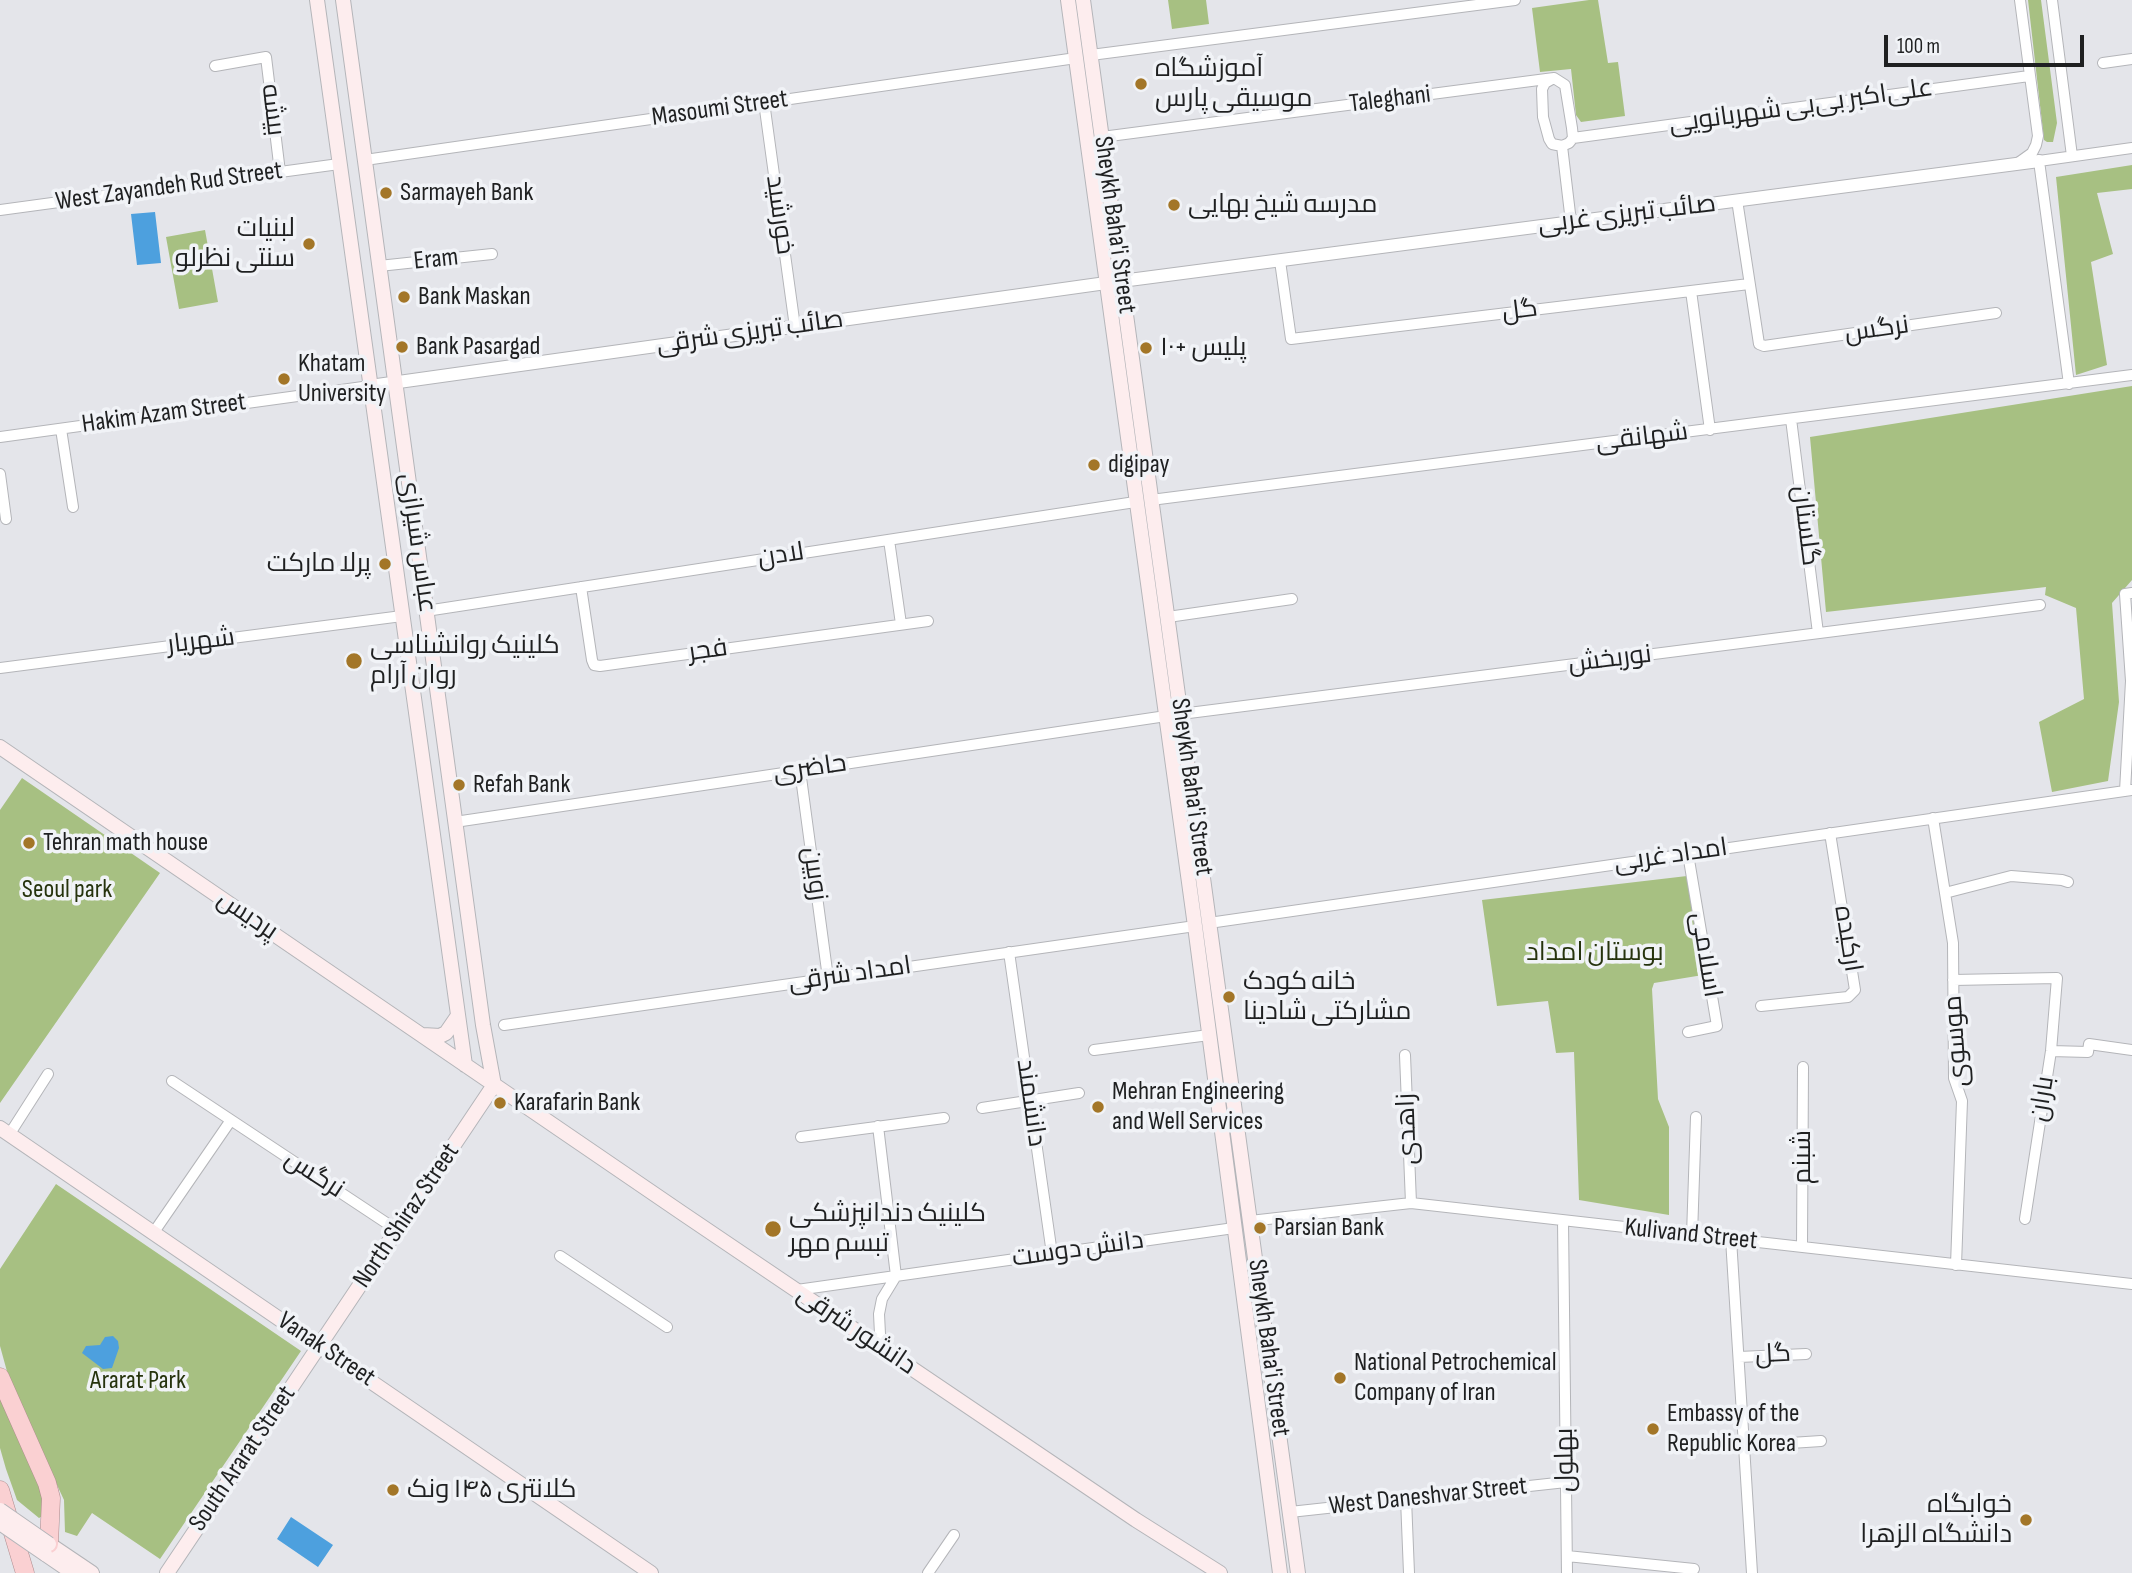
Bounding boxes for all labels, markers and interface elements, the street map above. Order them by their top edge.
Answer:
scale bar [1887,21,2086,65]
text: 100 m [1897,34,1940,59]
place label: آموزشگاه موسیقی پارس [1155,53,1313,114]
street label: علی‌اکبر بی‌بی شهربانویی [1667,73,1935,141]
marker: آموزشگاه موسیقی پارس [1133,76,1149,92]
street label: Taleghani [1348,80,1432,120]
street label: بیشه [253,82,291,138]
street label: Masoumi Street [650,84,790,134]
street label: Sheykh Baha'i Street [1086,134,1142,316]
street label: West Zayandeh Rud Street [54,156,284,218]
street label: خورشید [758,174,800,256]
place label: Sarmayeh Bank [400,177,533,209]
marker: Sarmayeh Bank [378,185,394,201]
place label: مدرسه شیخ بهایی [1188,189,1377,221]
street label: صائب تبریزی غربی [1536,189,1718,241]
marker: مدرسه شیخ بهایی [1166,197,1182,213]
place label: لبنیات سنتی نظرلو [175,213,295,274]
marker: لبنیات سنتی نظرلو [301,236,317,252]
street label: Eram [412,242,460,278]
place label: Bank Maskan [418,281,531,313]
marker: Bank Maskan [396,289,412,305]
street label: گل [1500,293,1540,329]
street label: صائب تبریزی شرقی [655,304,845,362]
street label: نرگس [1843,310,1911,350]
place label: Bank Pasargad [416,331,540,363]
place label: پلیس +۱۰ [1160,332,1246,364]
marker: Bank Pasargad [394,339,410,355]
marker: پلیس +۱۰ [1138,340,1154,356]
place label: Khatam University [298,348,386,410]
marker: Khatam University [276,371,292,387]
street label: Hakim Azam Street [80,387,248,441]
street label: شهانقی [1594,417,1690,459]
place label: digipay [1108,449,1169,481]
marker: digipay [1086,457,1102,473]
street label: عباس شیرازی [392,471,442,615]
street label: گلستان [1785,484,1825,568]
street label: لادن [756,537,806,575]
place label: پرلا مارکت [267,548,371,580]
marker: پرلا مارکت [377,556,393,572]
street label: شهریار [165,622,237,662]
place label: کلینیک روانشناسی روان آرام [370,630,560,692]
street label: فجر [686,633,730,669]
street label: نوربخش [1566,639,1654,681]
marker: کلینیک روانشناسی روان آرام [344,651,364,671]
street label: Sheykh Baha'i Street [1163,696,1219,878]
street label: حاضری [771,748,849,790]
place label: Refah Bank [473,769,570,801]
marker: Refah Bank [451,777,467,793]
place label: Tehran math house [43,827,208,859]
street label: امداد غربی [1612,833,1730,879]
marker: Tehran math house [21,835,37,851]
street label: زوبین [795,845,833,903]
park label: Seoul park [22,874,112,906]
street label: پردیس [211,884,283,948]
street label: ارکیده [1826,904,1868,974]
street label: اسلامی [1683,910,1727,1000]
park label: بوستان امداد [1526,937,1664,969]
street label: امداد شرقی [787,951,913,999]
place label: خانه کودک مشارکتی شادینا [1243,966,1412,1028]
marker: خانه کودک مشارکتی شادینا [1221,989,1237,1005]
street label: موسوی [1938,994,1976,1088]
street label: دانشمند [1008,1057,1052,1149]
street label: باران [2024,1074,2062,1124]
place label: Mehran Engineering and Well Services [1112,1076,1284,1138]
place label: Karafarin Bank [514,1087,640,1119]
street label: زاهدی [1391,1093,1425,1165]
marker: Karafarin Bank [492,1095,508,1111]
marker: Mehran Engineering and Well Services [1090,1099,1106,1115]
street label: شبنم [1787,1130,1819,1184]
street label: North Shiraz Street [347,1138,467,1294]
street label: نرگس [278,1144,350,1206]
place label: کلینیک دندانپزشکی تبسم مهر [789,1198,986,1260]
place label: Parsian Bank [1274,1212,1384,1244]
street label: Kulivand Street [1623,1213,1759,1257]
marker: کلینیک دندانپزشکی تبسم مهر [763,1219,783,1239]
marker: Parsian Bank [1252,1220,1268,1236]
street label: دانش دوست [1010,1225,1146,1275]
street label: Sheykh Baha'i Street [1240,1257,1296,1439]
street label: دانشور شرقی [790,1280,922,1382]
street label: Vanak Street [271,1306,381,1394]
street label: گل [1754,1338,1792,1372]
place label: National Petrochemical Company of Iran [1354,1347,1556,1408]
park label: Ararat Park [90,1365,186,1397]
marker: National Petrochemical Company of Iran [1332,1370,1348,1386]
street label: South Ararat Street [183,1380,303,1538]
place label: Embassy of the Republic Korea [1667,1398,1800,1460]
marker: Embassy of the Republic Korea [1645,1421,1661,1437]
street label: بهلول [1550,1428,1582,1492]
street label: West Daneshvar Street [1327,1471,1529,1523]
place label: کلانتری ۱۴۵ ونک [407,1474,576,1506]
marker: کلانتری ۱۴۵ ونک [385,1482,401,1498]
place label: خوابگاه دانشگاه الزهرا [1860,1489,2012,1550]
marker: خوابگاه دانشگاه الزهرا [2018,1512,2034,1528]

